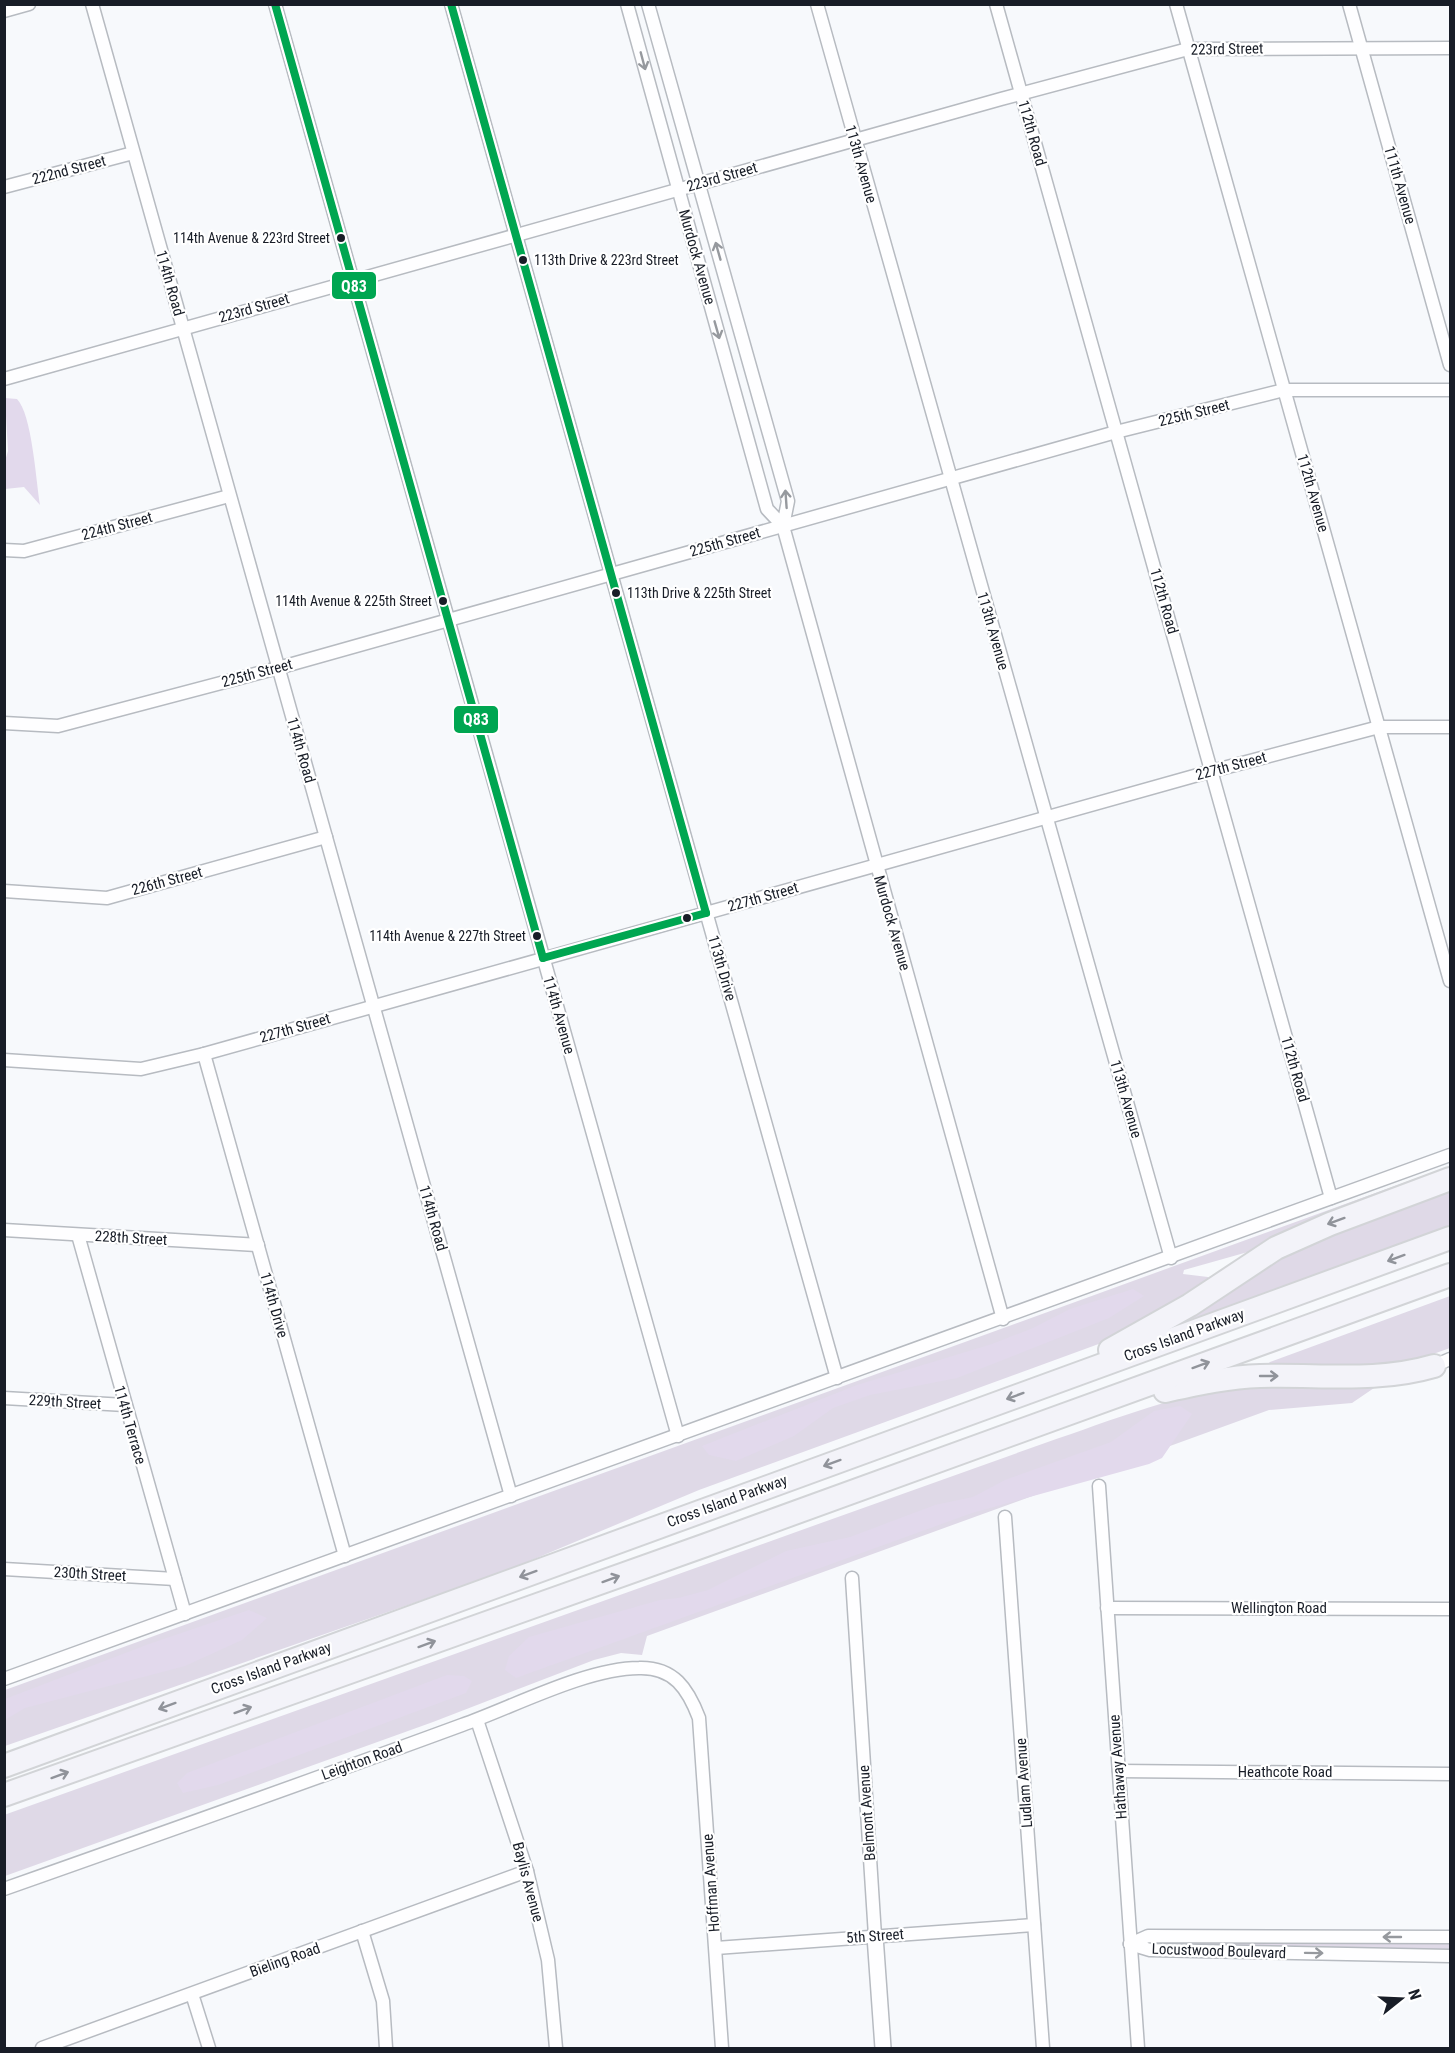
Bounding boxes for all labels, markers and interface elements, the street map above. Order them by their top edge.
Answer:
street label: 223rd Street [1191,39,1263,59]
one-way arrow [638,51,649,70]
street label: 112th Road [1014,98,1050,168]
street label: 113th Avenue [841,123,881,205]
street label: 111th Avenue [1380,144,1420,226]
street label: 222nd Street [30,152,108,188]
street label: 223rd Street [685,158,759,196]
street label: Murdock Avenue [675,207,719,307]
place label: 114th Avenue & 223rd Street [173,230,330,246]
marker: 114th Avenue & 223rd Street [335,232,347,244]
one-way arrow [712,242,723,261]
street label: 114th Road [152,248,188,318]
place label: 113th Drive & 223rd Street [534,252,679,268]
marker: 113th Drive & 223rd Street [517,254,529,266]
line badge: Q83 [331,271,377,300]
text: Q83 [341,277,367,296]
street label: 223rd Street [217,289,291,327]
one-way arrow [712,320,723,339]
street label: 225th Street [1157,395,1231,431]
street label: 112th Avenue [1293,452,1333,534]
one-way arrow [780,490,791,509]
street label: 224th Street [80,508,154,544]
street label: 225th Street [688,523,762,561]
street label: 112th Road [1146,566,1182,636]
place label: 113th Drive & 225th Street [627,585,771,601]
marker: 113th Drive & 225th Street [610,587,622,599]
street label: 113th Avenue [973,590,1013,672]
place label: 114th Avenue & 225th Street [275,593,432,609]
marker: 114th Avenue & 225th Street [437,595,449,607]
street label: 225th Street [220,655,294,691]
line badge: Q83 [453,705,499,734]
text: Q83 [463,710,489,729]
street label: 114th Road [283,715,319,785]
street label: 227th Street [1194,748,1268,784]
street label: 226th Street [130,863,204,899]
street label: Murdock Avenue [870,873,914,973]
street label: 227th Street [726,878,800,916]
unlabelled marker [681,912,693,924]
place label: 114th Avenue & 227th Street [369,928,526,944]
marker: 114th Avenue & 227th Street [531,930,543,942]
street label: 113th Drive [704,933,740,1003]
street label: 114th Avenue [539,974,579,1056]
street label: 227th Street [258,1009,332,1047]
street label: 112th Road [1277,1034,1313,1104]
street label: 113th Avenue [1106,1058,1146,1140]
street label: 114th Road [415,1183,451,1253]
one-way arrow [1328,1216,1346,1227]
street label: 228th Street [94,1227,168,1249]
one-way arrow [1387,1253,1405,1264]
street label: 114th Drive [256,1270,292,1340]
street label: Cross Island Parkway [1121,1305,1247,1365]
one-way arrow [1192,1359,1210,1370]
one-way arrow [1259,1370,1278,1382]
street label: 114th Terrace [110,1384,150,1466]
street label: 229th Street [28,1391,102,1413]
one-way arrow [1006,1391,1025,1402]
one-way arrow [823,1458,841,1469]
street label: Cross Island Parkway [664,1471,790,1531]
street label: 230th Street [53,1563,127,1585]
one-way arrow [519,1569,538,1580]
one-way arrow [601,1573,620,1584]
street label: Wellington Road [1231,1599,1327,1617]
street label: Cross Island Parkway [208,1638,334,1698]
one-way arrow [417,1638,436,1649]
one-way arrow [159,1701,177,1712]
one-way arrow [233,1703,252,1714]
street label: Hathaway Avenue [1105,1714,1131,1820]
street label: Ludlam Avenue [1012,1737,1036,1829]
street label: Leighton Road [319,1738,405,1784]
street label: Heathcote Road [1238,1763,1332,1781]
street label: Belmont Avenue [855,1765,879,1861]
one-way arrow [50,1769,69,1780]
street label: Hoffman Avenue [699,1833,723,1933]
street label: Baylis Avenue [509,1840,547,1924]
street label: 5th Street [846,1925,904,1947]
one-way arrow [1383,1931,1403,1943]
street label: Bieling Road [247,1939,323,1981]
street label: Locustwood Boulevard [1151,1940,1287,1962]
one-way arrow [1304,1948,1324,1959]
north arrow [1371,1969,1431,2029]
text: N [1404,1987,1425,2002]

